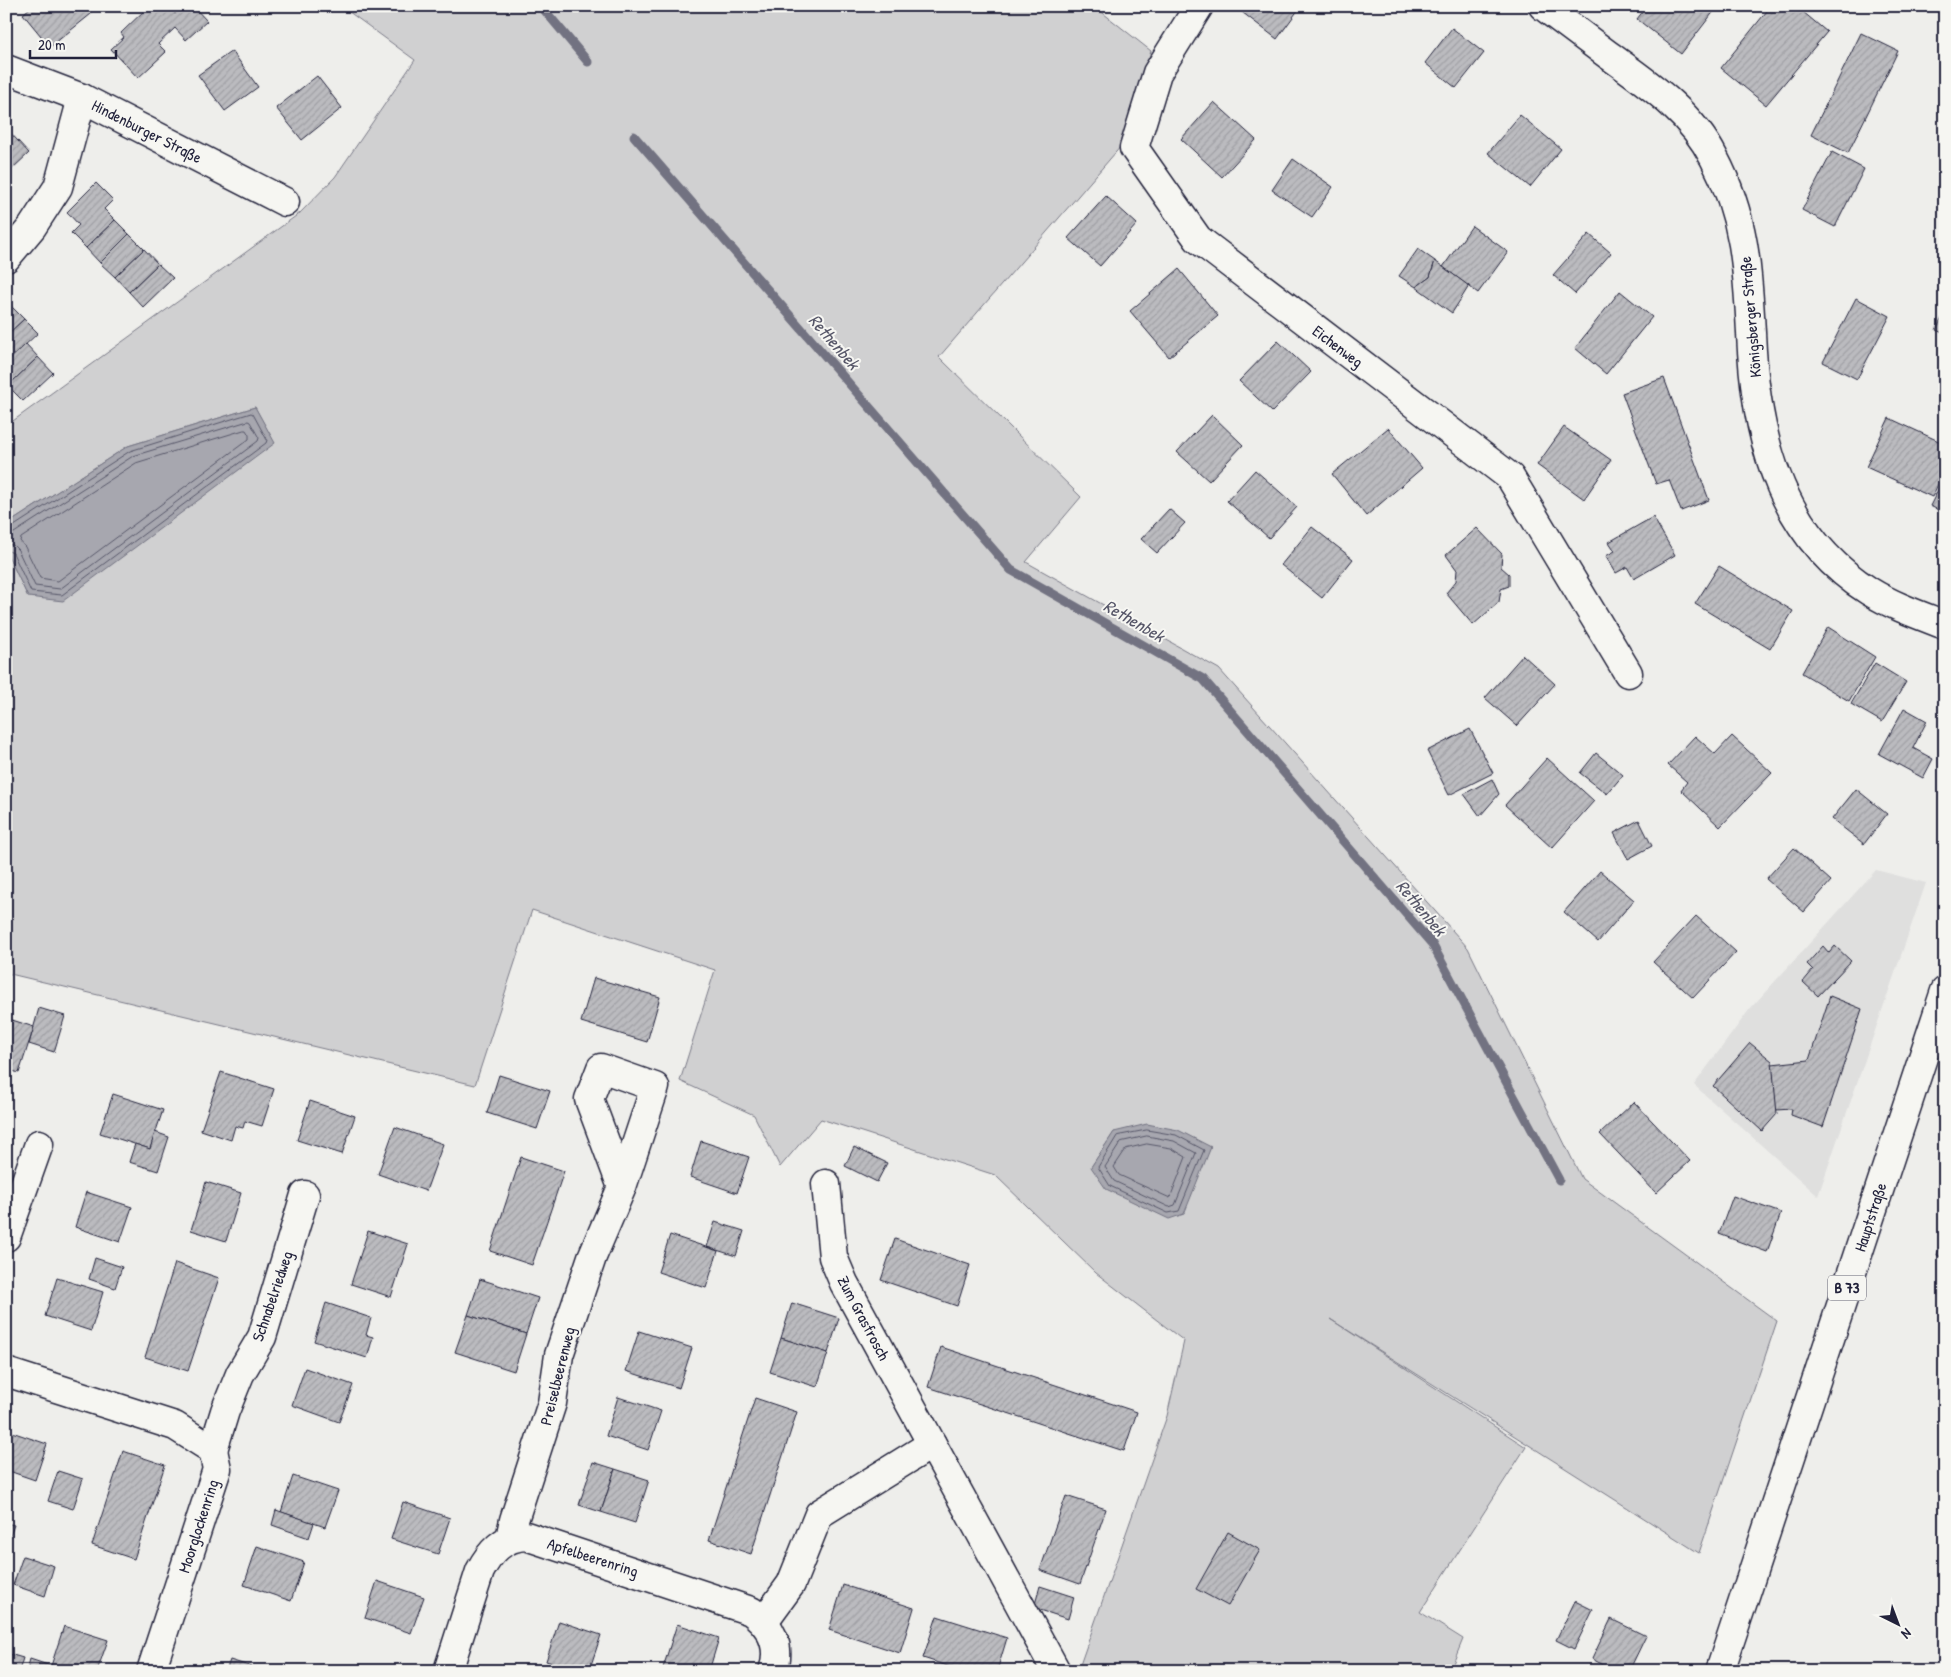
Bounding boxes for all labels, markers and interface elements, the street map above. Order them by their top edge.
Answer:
scale bar [30,28,116,60]
text: 20 m [38,34,65,55]
street label: Hindenburger Straße [88,94,206,168]
street label: Königsberger Straße [1734,255,1766,378]
water label: Rethenbek [803,308,867,376]
street label: Eichenweg [1308,320,1368,372]
water label: Rethenbek [1099,593,1171,649]
water label: Rethenbek [1390,874,1453,942]
street label: Hauptstraße [1848,1179,1892,1254]
street label: Schnabelriedweg [246,1248,298,1344]
street label: Zum Grasfrosch [833,1272,896,1364]
road number: B 73 [1828,1276,1866,1300]
street label: Preiselbeerenweg [534,1325,580,1427]
street label: Moorglockenring [173,1476,223,1576]
street label: Apfelbeerenring [545,1532,641,1582]
north arrow [1874,1600,1924,1650]
text: N [1898,1624,1916,1644]

